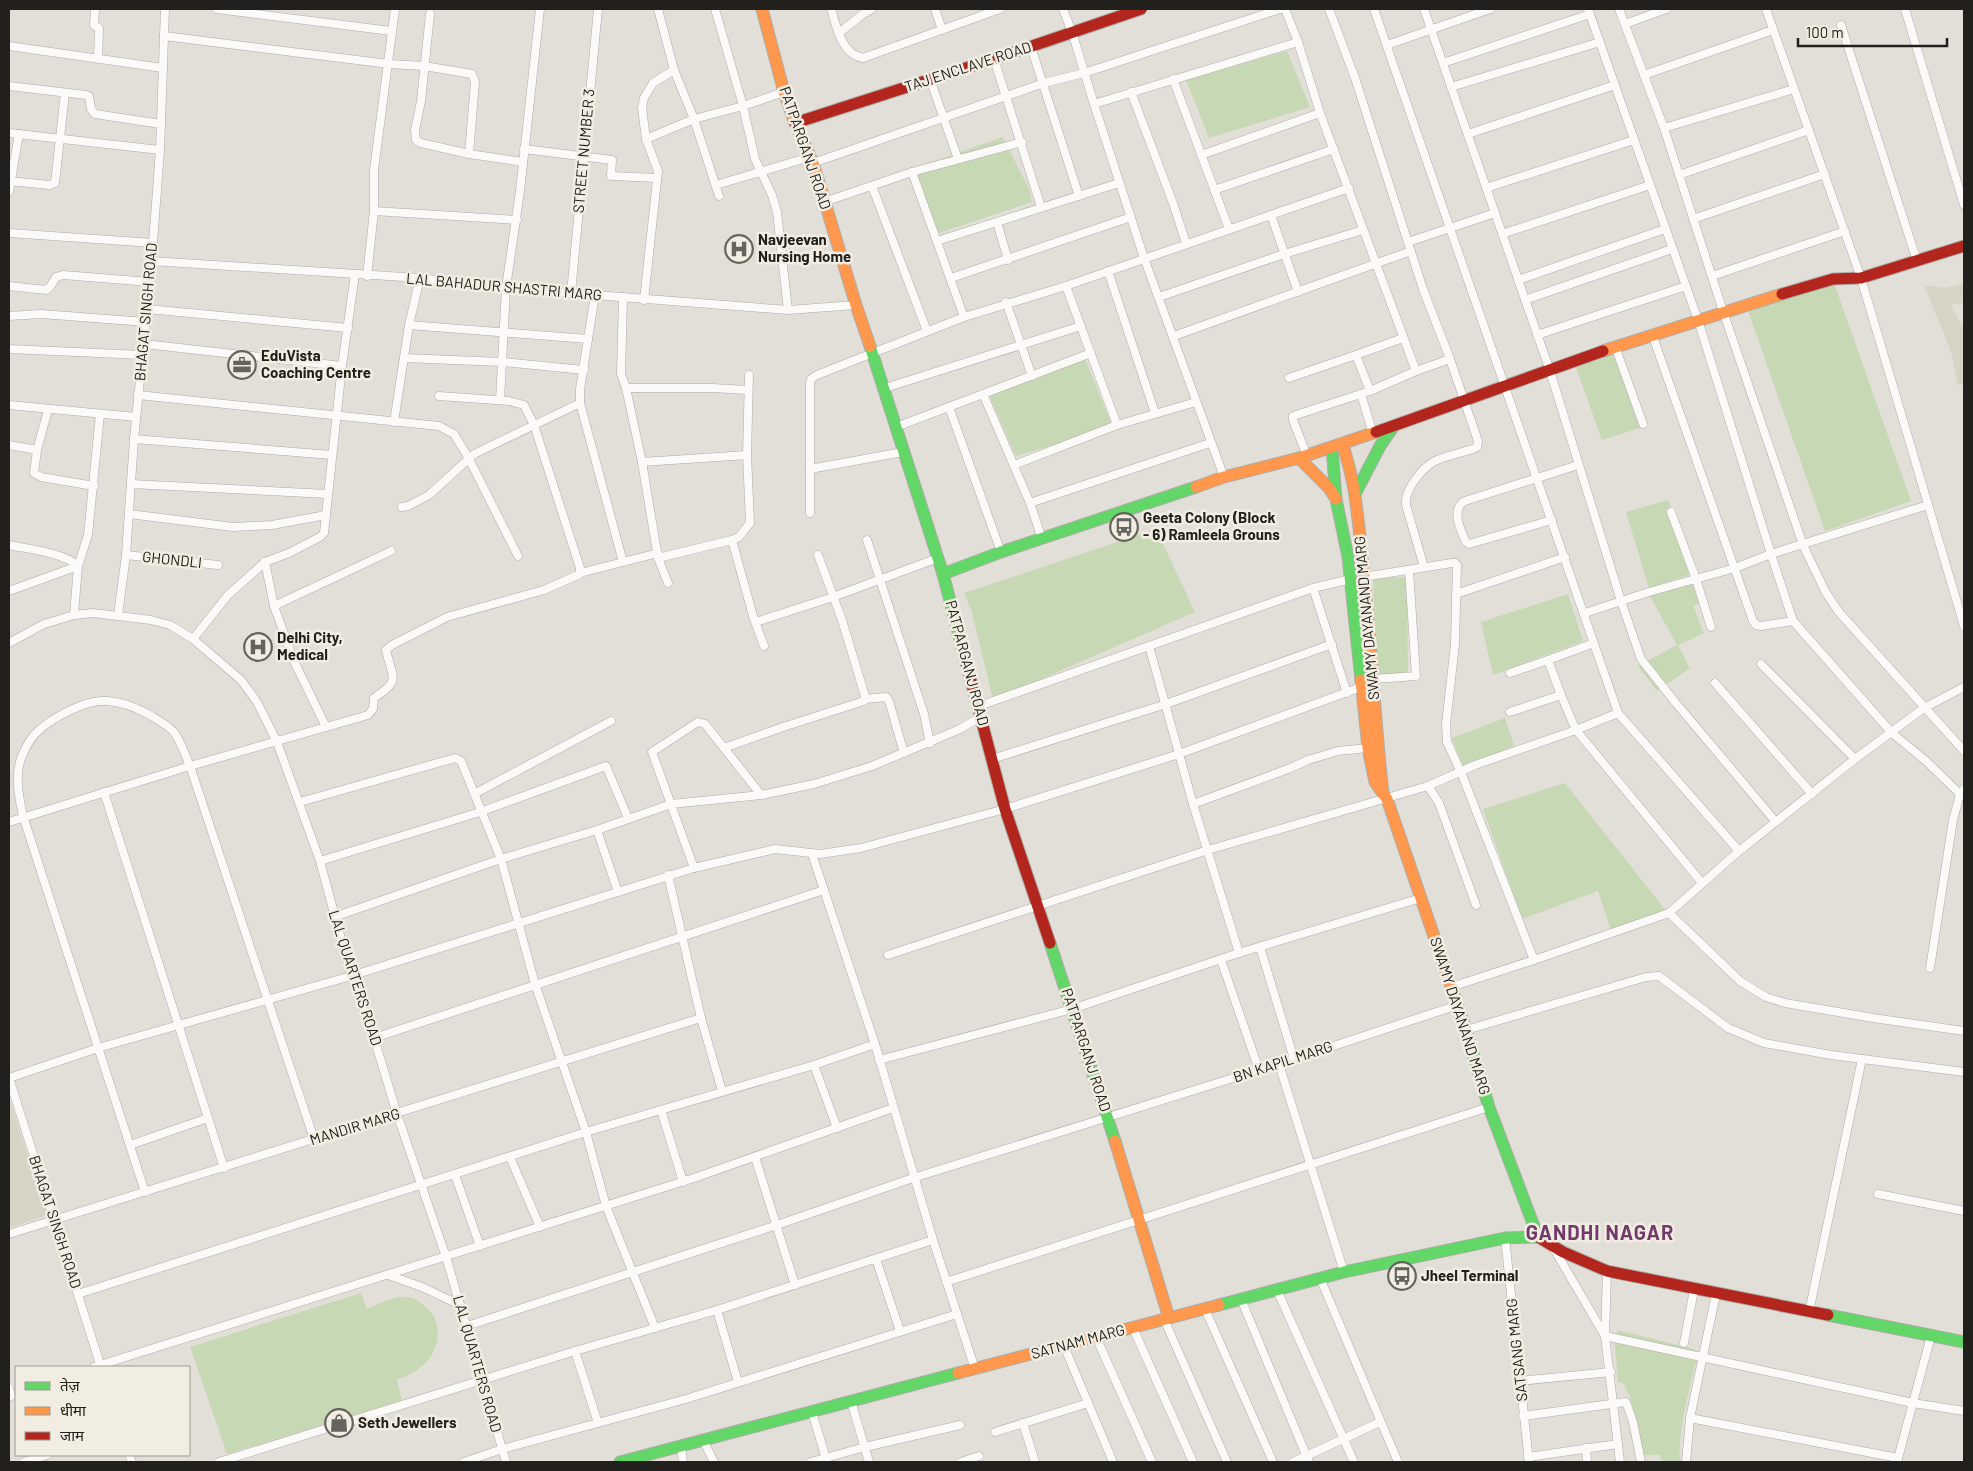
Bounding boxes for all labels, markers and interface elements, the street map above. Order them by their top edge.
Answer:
scale bar [1798,15,1947,47]
text: 100 m [1806,23,1844,41]
street label: TAJ ENCLAVE ROAD [902,37,1033,95]
street label: PATPARGANJ ROAD [776,84,835,212]
street label: STREET NUMBER 3 [569,88,597,214]
place label: Navjeevan Nursing Home [758,230,851,265]
hospital icon: Navjeevan Nursing Home [724,234,754,264]
street label: BHAGAT SINGH ROAD [130,242,160,382]
street label: LAL BAHADUR SHASTRI MARG [405,268,603,304]
place label: EduVista Coaching Centre [261,346,371,381]
office icon: EduVista Coaching Centre [227,350,257,380]
place label: Geeta Colony (Block - 6) Ramleela Grouns [1143,508,1280,543]
bus stop icon: Geeta Colony (Block - 6) Ramleela Grouns [1109,512,1139,542]
street label: SWAMY DAYANAND MARG [1350,535,1382,701]
street label: GHONDLI [141,547,203,571]
street label: PATPARGANJ ROAD [943,598,993,727]
place label: Delhi City, Medical [277,628,343,663]
hospital icon: Delhi City, Medical [243,632,273,662]
street label: LAL QUARTERS ROAD [325,908,386,1048]
street label: SWAMY DAYANAND MARG [1427,935,1495,1097]
street label: PATPARGANJ ROAD [1058,986,1115,1114]
street label: BN KAPIL MARG [1231,1036,1335,1086]
street label: MANDIR MARG [307,1104,402,1148]
street label: BHAGAT SINGH ROAD [26,1153,86,1290]
district label: GANDHI NAGAR [1526,1220,1674,1244]
bus stop icon: Jheel Terminal [1387,1261,1417,1291]
place label: Jheel Terminal [1421,1266,1519,1284]
street label: LAL QUARTERS ROAD [450,1293,506,1434]
street label: SATSANG MARG [1502,1298,1530,1403]
street label: SATNAM MARG [1029,1320,1127,1362]
legend [15,1366,190,1456]
text: तेज़ [60,1376,81,1394]
text: धीमा [60,1401,87,1419]
shop icon: Seth Jewellers [324,1408,354,1438]
place label: Seth Jewellers [358,1413,457,1431]
text: जाम [60,1426,85,1444]

